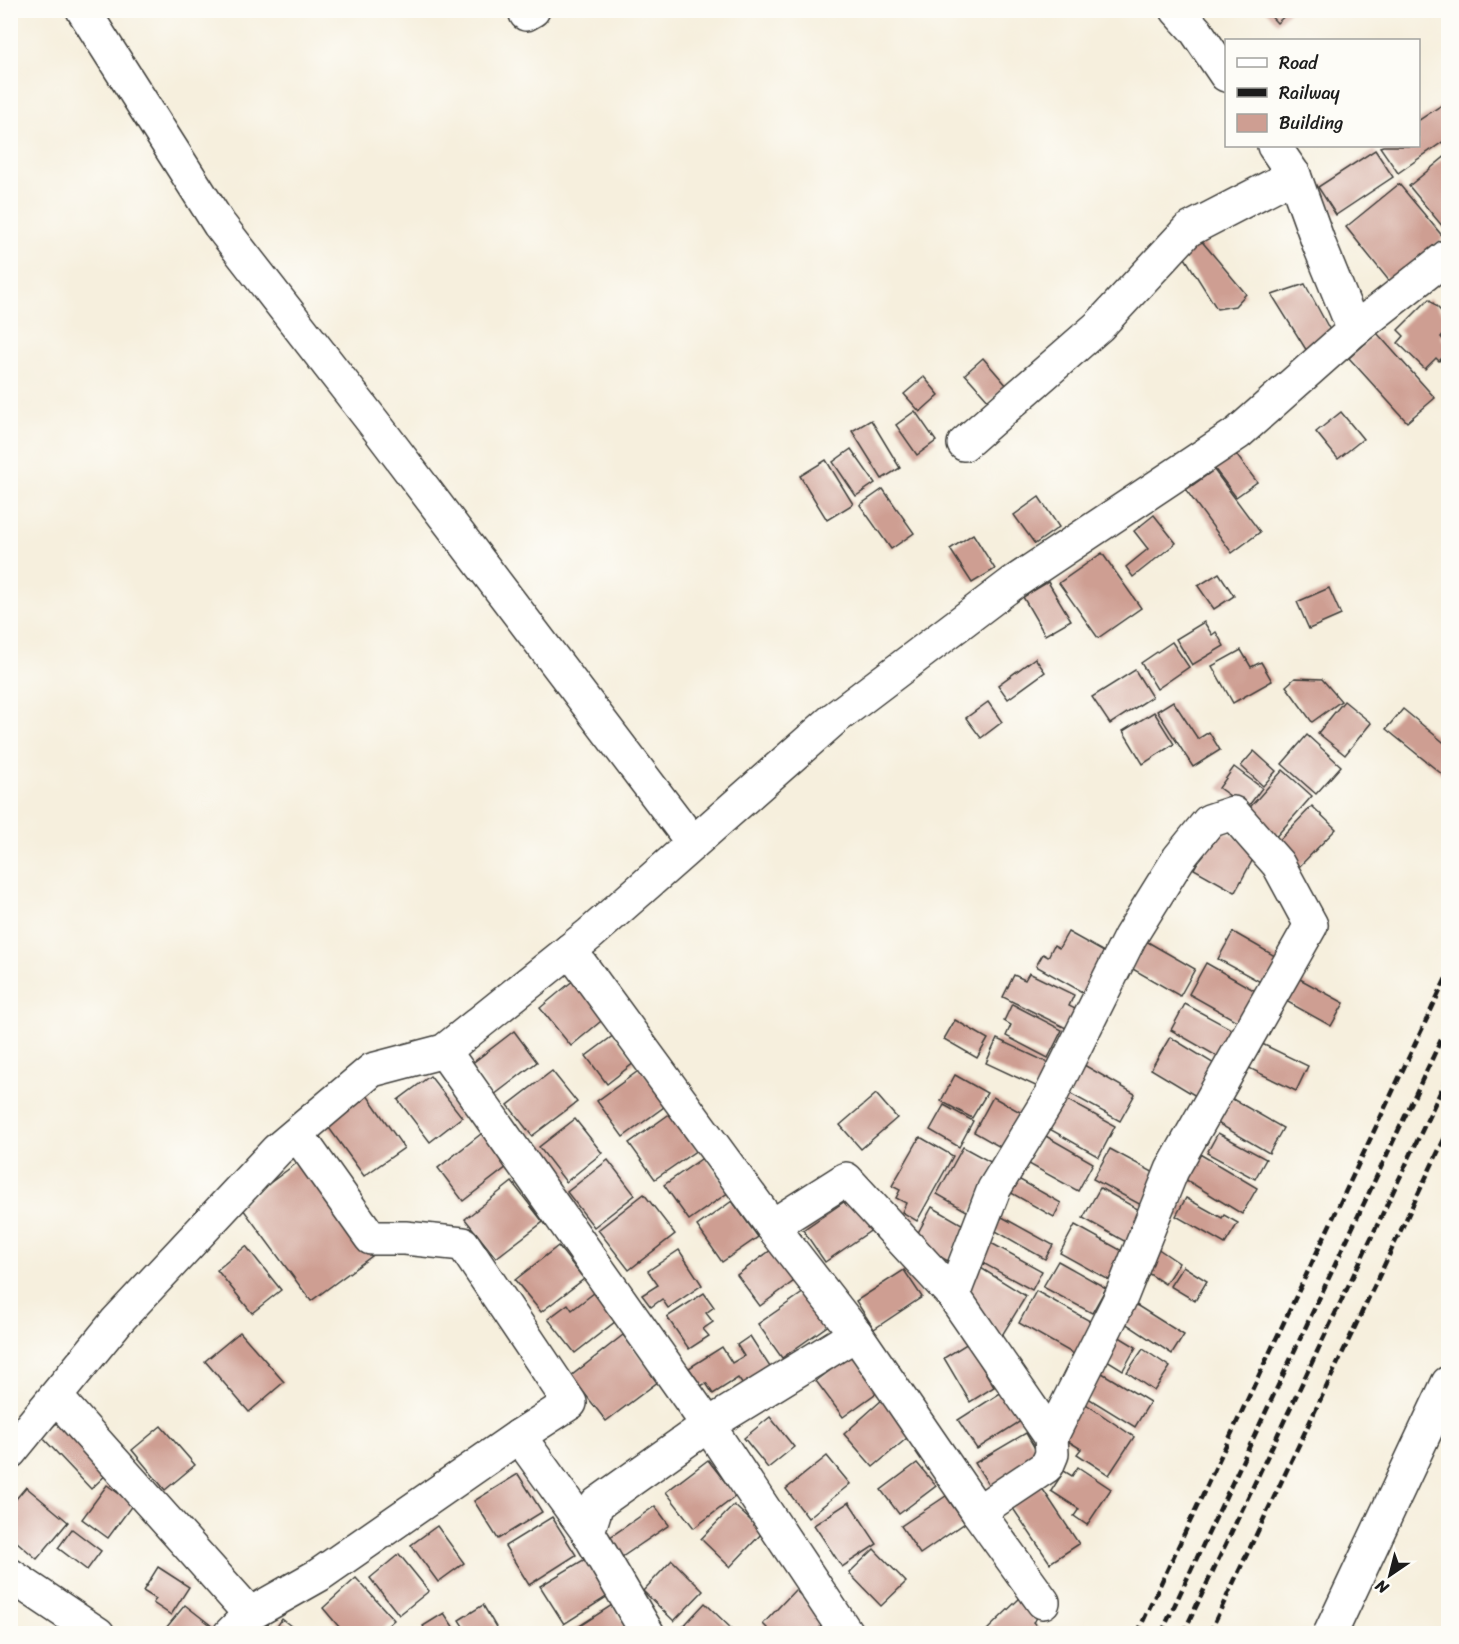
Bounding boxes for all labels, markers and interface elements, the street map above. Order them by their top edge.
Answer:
legend [1225,39,1420,147]
text: Road [1279,47,1319,79]
text: Railway [1279,77,1341,109]
text: Building [1279,107,1343,139]
north arrow [1360,1545,1420,1605]
text: N [1368,1571,1395,1603]

